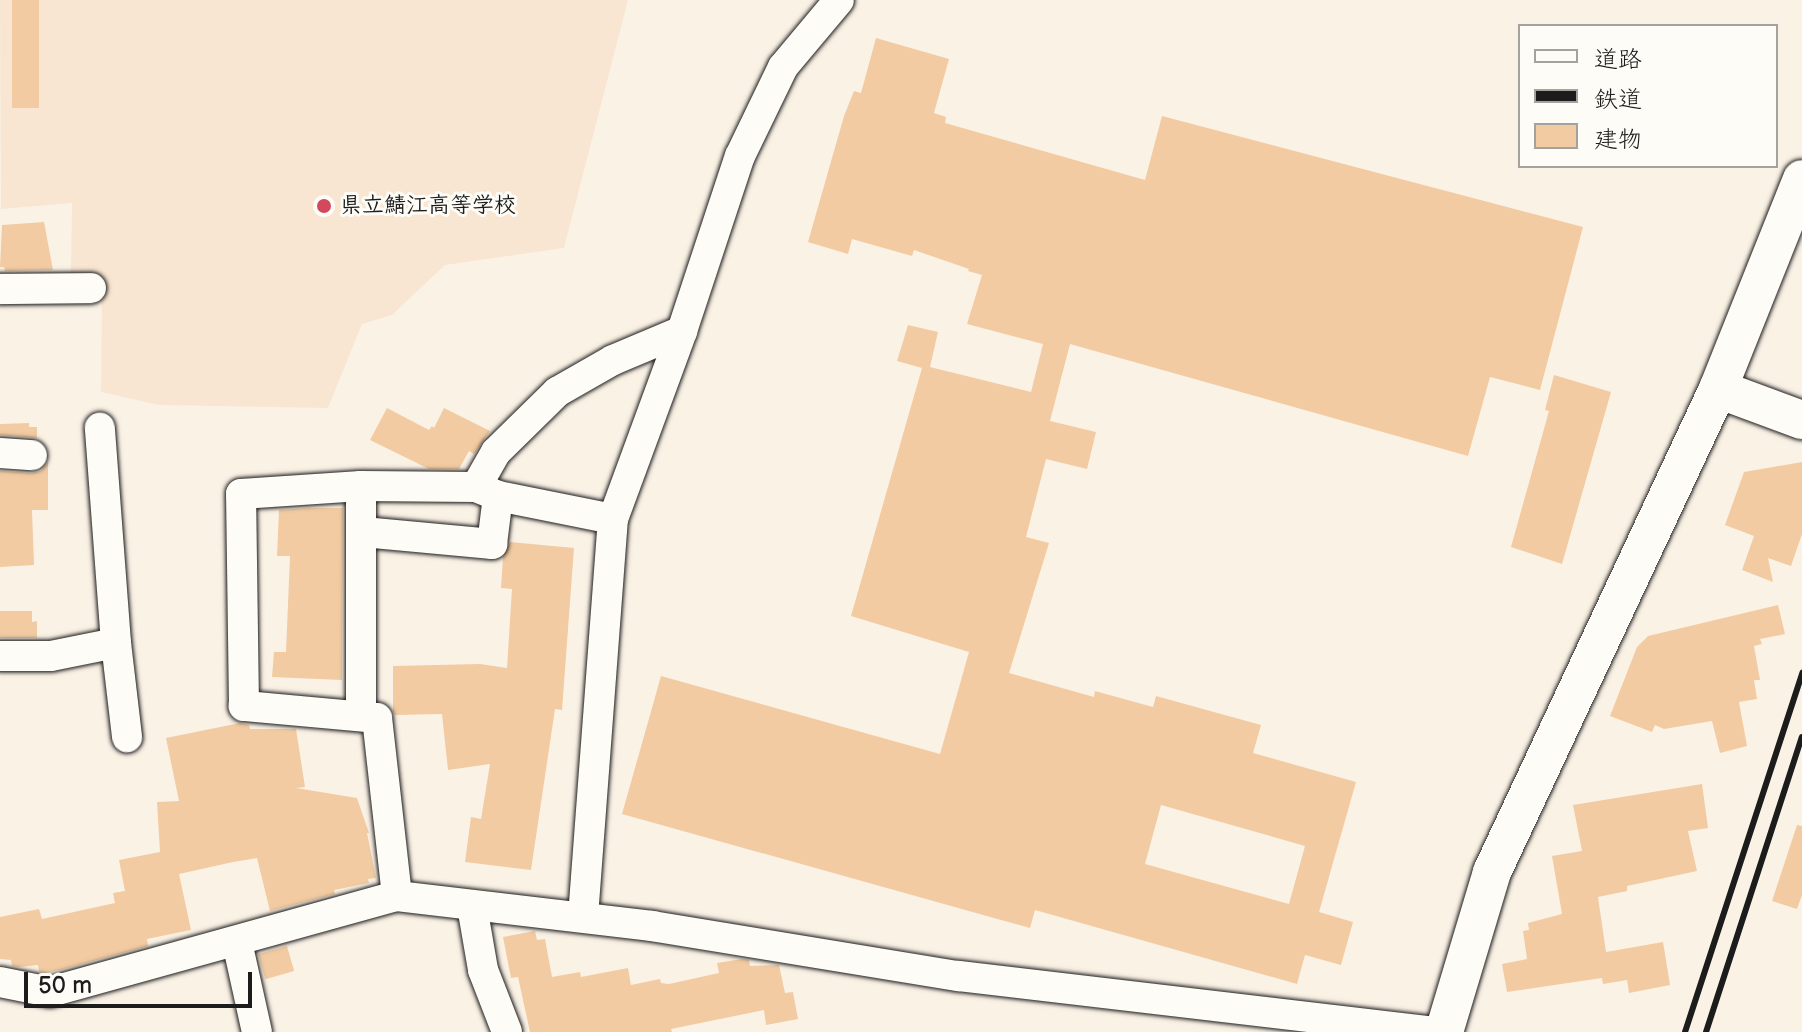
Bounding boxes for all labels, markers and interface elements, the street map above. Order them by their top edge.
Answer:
legend [1518,24,1778,168]
text: 道路 [1594,45,1642,74]
text: 鉄道 [1594,85,1642,114]
text: 建物 [1594,125,1642,154]
place label: 県立鯖江高等学校 [340,193,516,219]
marker: 県立鯖江高等学校 [315,197,333,215]
scale bar [28,956,256,1006]
text: 50 m [38,971,92,1000]

